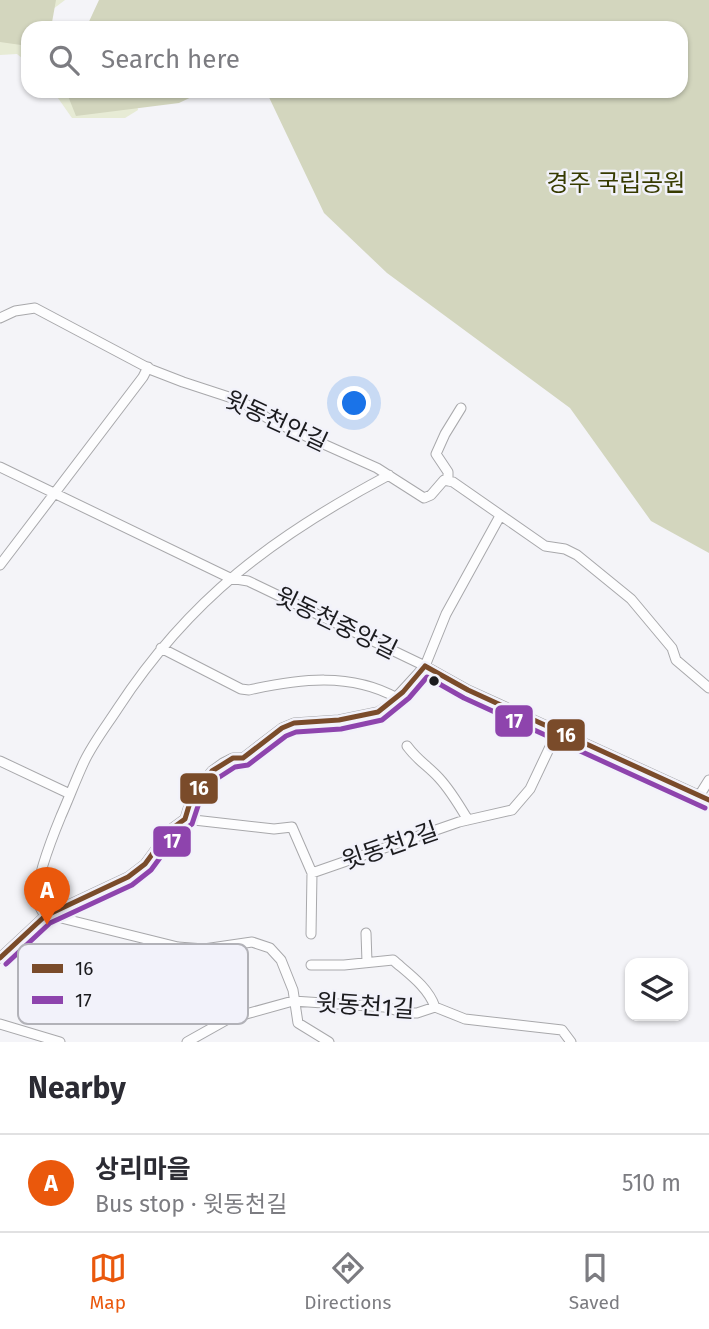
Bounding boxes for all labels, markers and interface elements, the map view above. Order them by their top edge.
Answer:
search box [21,21,688,98]
icon: search [45,41,83,79]
text: Search here [101,44,240,75]
park label: 경주 국립공원 [547,169,685,197]
street label: 윗동천안길 [220,385,332,457]
your location [337,386,371,420]
street label: 윗동천중앙길 [270,581,402,665]
unlabelled marker [427,674,441,688]
line badge: 17 [494,704,534,738]
text: 17 [505,710,523,733]
line badge: 16 [546,718,586,752]
text: 16 [556,724,576,747]
line badge: 16 [179,772,219,805]
text: 16 [189,777,209,800]
street label: 윗동천2길 [338,816,442,876]
line badge: 17 [152,825,192,858]
text: 17 [163,830,181,853]
pin: A [24,867,70,925]
legend [18,944,248,1024]
text: 16 [75,957,93,980]
map controls [625,958,688,1021]
button: layers [625,958,688,1021]
text: 17 [75,989,92,1012]
street label: 윗동천1길 [315,989,415,1023]
text: Nearby [28,1070,126,1106]
text: 상리마을 [95,1154,191,1185]
text: A [44,1169,58,1197]
text: 510 m [622,1169,681,1197]
text: Bus stop · 윗동천길 [95,1190,287,1218]
tab: Map [89,1249,127,1314]
tab: Directions [304,1249,391,1314]
tab: Saved [569,1249,620,1314]

